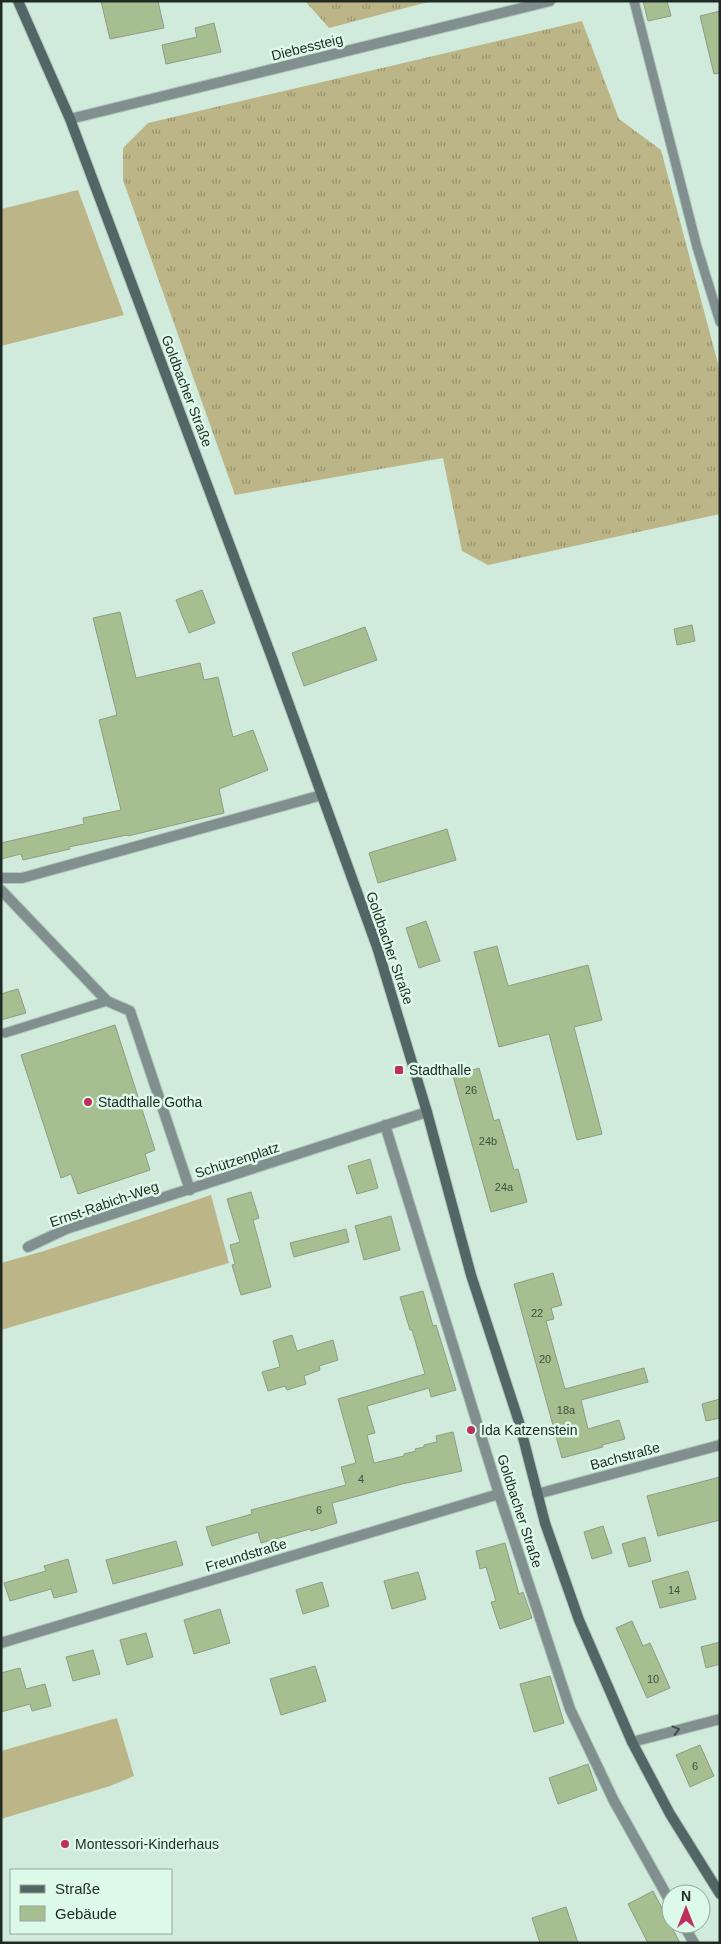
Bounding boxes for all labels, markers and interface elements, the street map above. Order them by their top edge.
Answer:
street label: Diebessteig [270,30,344,64]
street label: Goldbacher Straße [158,333,216,449]
street label: Goldbacher Straße [363,889,417,1007]
place label: Stadthalle [409,1062,471,1078]
marker: Stadthalle [393,1064,405,1076]
house number: 26 [465,1084,477,1096]
place label: Stadthalle Gotha [98,1094,203,1110]
marker: Stadthalle Gotha [82,1096,94,1108]
house number: 24b [479,1135,497,1147]
street label: Schützenplatz [193,1139,281,1181]
street label: Ernst-Rabich-Weg [47,1178,161,1230]
house number: 24a [495,1181,514,1193]
house number: 22 [531,1307,543,1319]
house number: 20 [539,1353,551,1365]
house number: 18a [557,1404,576,1416]
place label: Ida Katzenstein [481,1422,578,1438]
marker: Ida Katzenstein [465,1424,477,1436]
street label: Bachstraße [588,1439,662,1473]
street label: Goldbacher Straße [494,1452,546,1570]
house number: 4 [358,1473,364,1485]
house number: 6 [316,1504,322,1516]
street label: Freundstraße [203,1535,289,1575]
house number: 14 [668,1584,680,1596]
house number: 10 [647,1673,659,1685]
one-way arrow [671,1726,679,1736]
house number: 6 [692,1760,698,1772]
place label: Montessori-Kinderhaus [75,1836,219,1852]
marker: Montessori-Kinderhaus [59,1838,71,1850]
legend [10,1869,172,1934]
text: Straße [55,1880,100,1897]
north arrow [661,1884,711,1934]
text: N [681,1888,691,1904]
text: Gebäude [55,1905,117,1922]

